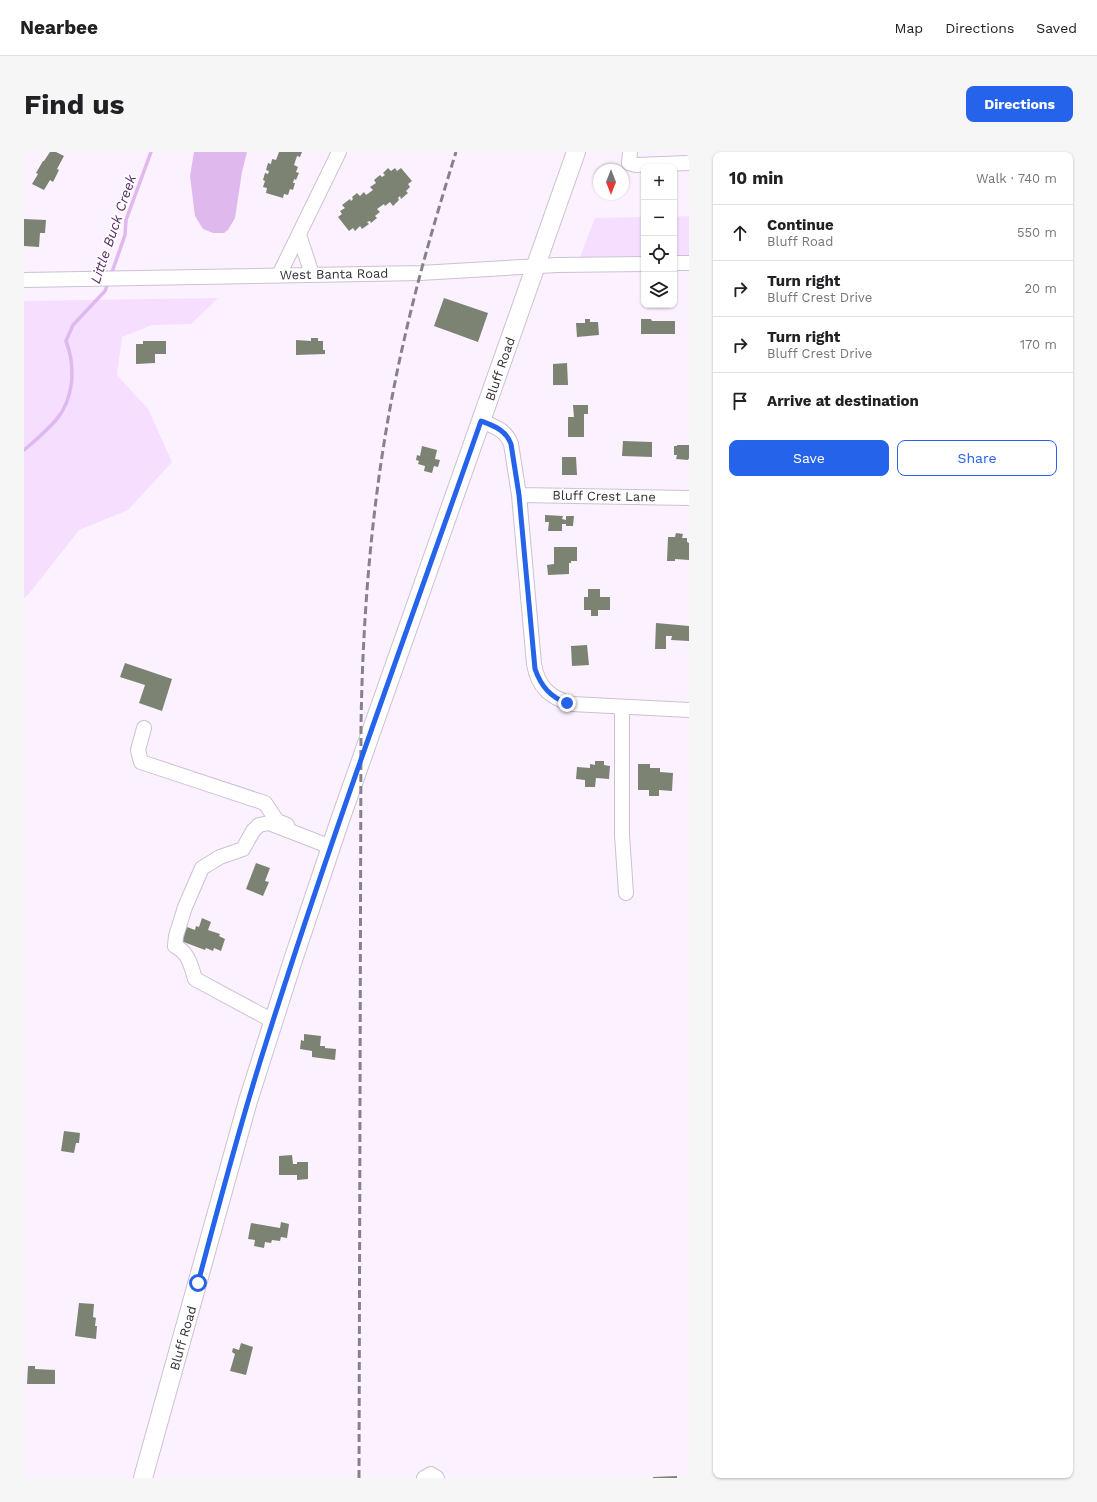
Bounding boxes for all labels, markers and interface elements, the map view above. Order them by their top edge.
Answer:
text: Nearbee [20,16,98,39]
text: Map [895,20,923,36]
text: Directions [945,20,1014,36]
text: Saved [1036,20,1077,36]
button: Directions [966,86,1073,122]
text: Find us [24,88,124,121]
north arrow [593,164,629,200]
map controls [641,164,677,308]
button: + [641,164,677,200]
text: 10 min [729,168,784,188]
text: Walk · 740 m [976,171,1057,186]
water label: Little Buck Creek [87,172,139,286]
button: − [641,200,677,236]
text: Continue [767,216,834,234]
icon: ahead [729,222,751,244]
text: 550 m [1017,225,1057,240]
text: Bluff Road [767,234,833,249]
button: locate [641,236,677,272]
street label: West Banta Road [279,266,389,282]
button: layers [641,272,677,308]
text: Turn right [767,272,840,290]
icon: right [729,278,751,300]
text: 20 m [1025,281,1057,296]
text: Bluff Crest Drive [767,290,872,305]
text: Turn right [767,328,840,346]
icon: right [729,334,751,356]
street label: Bluff Road [482,335,518,403]
text: 170 m [1020,337,1057,352]
text: Bluff Crest Drive [767,346,872,361]
icon: arrive [729,390,751,412]
text: Arrive at destination [767,392,919,410]
button: Save [729,440,889,476]
button: Share [897,440,1057,476]
street label: Bluff Crest Lane [552,488,656,504]
route end [558,694,576,712]
route start [189,1274,207,1292]
street label: Bluff Road [167,1304,199,1372]

